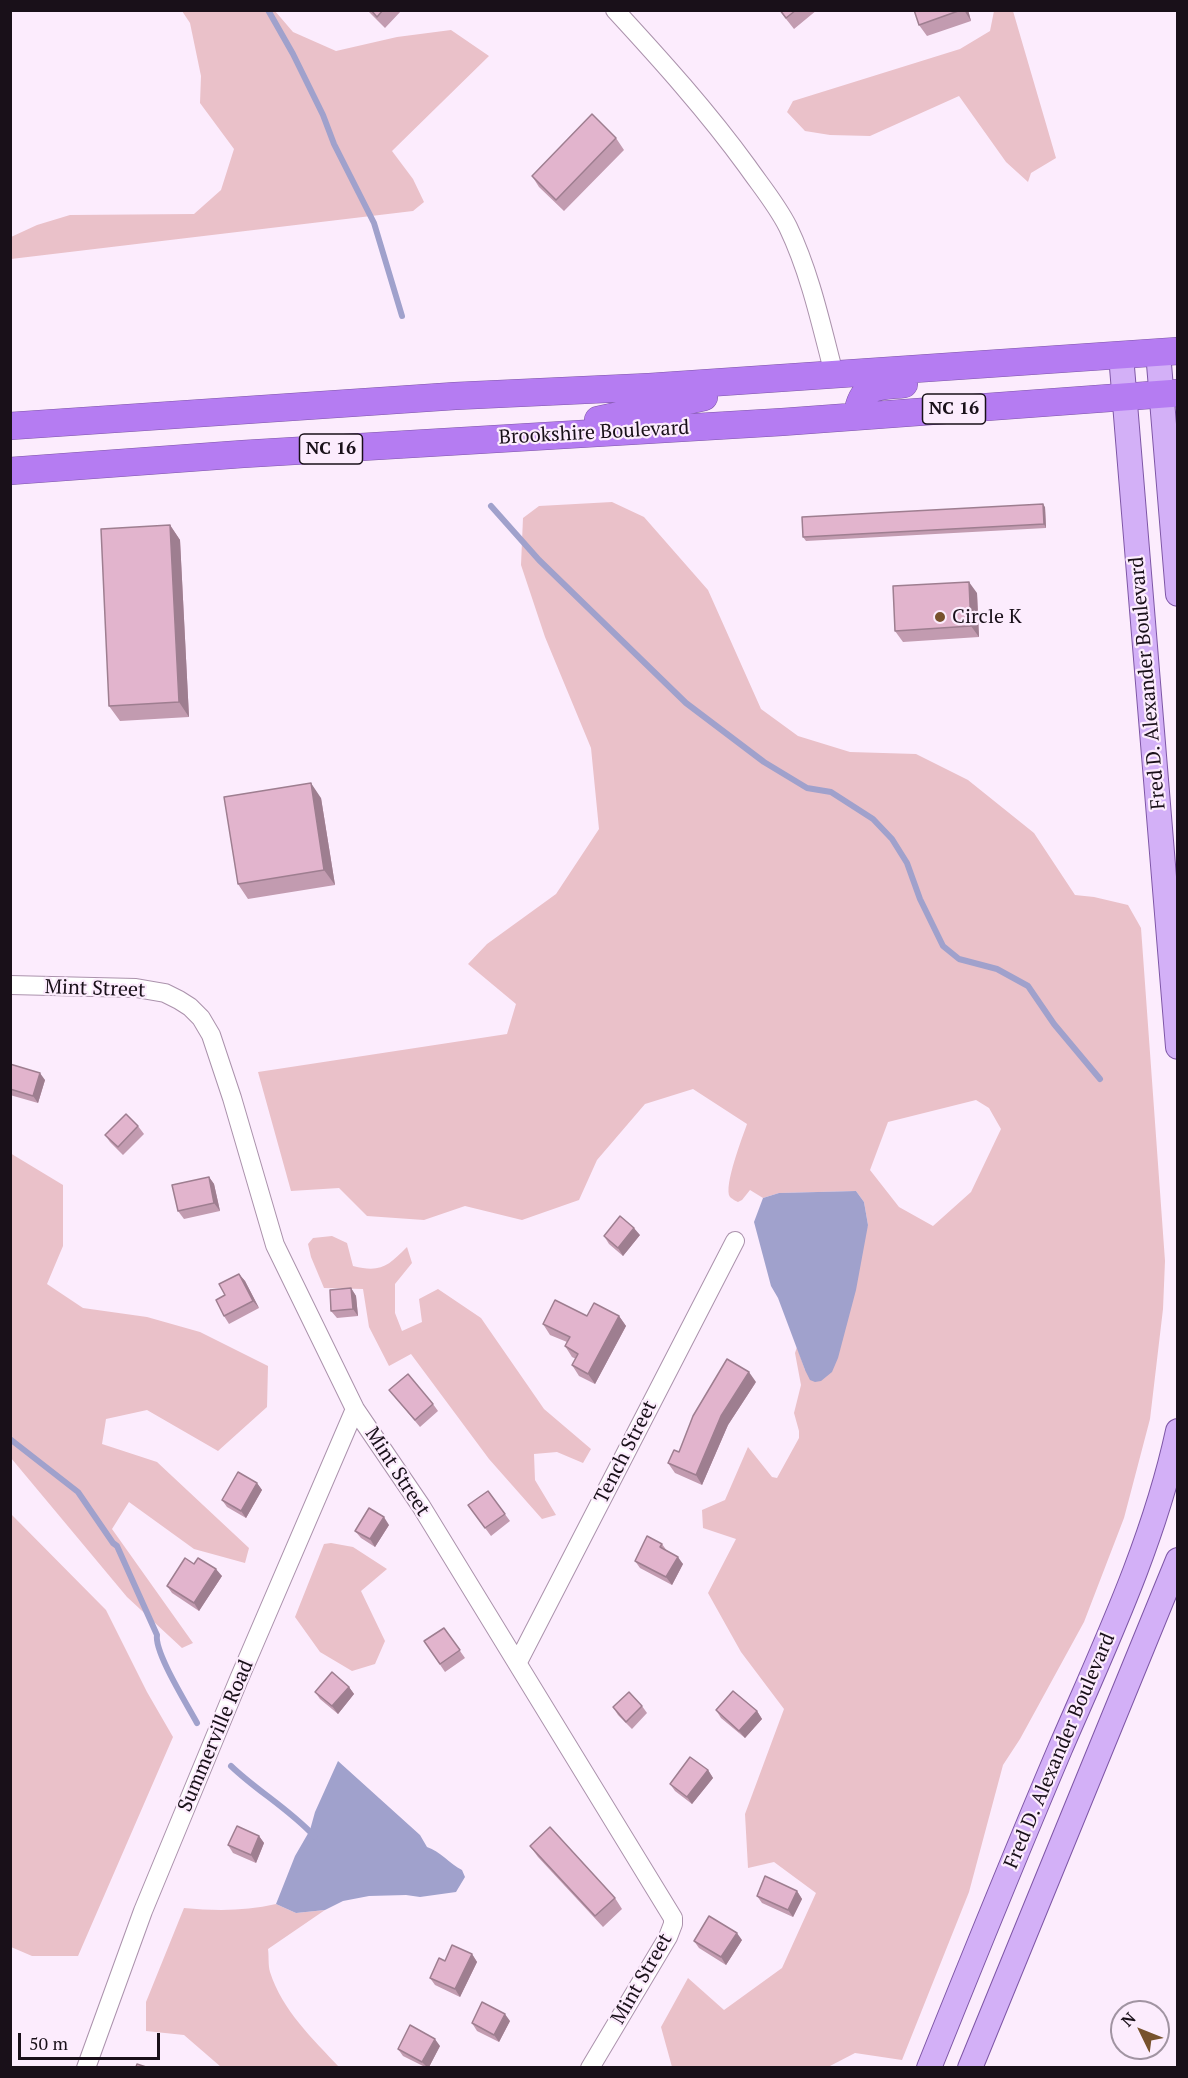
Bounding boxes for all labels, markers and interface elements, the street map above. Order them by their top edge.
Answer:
road number: NC 16 [922,394,986,424]
street label: Brookshire Boulevard [498,416,690,450]
road number: NC 16 [300,434,362,464]
street label: Fred D. Alexander Boulevard [1125,556,1171,810]
place label: Circle K [952,605,1022,629]
marker: Circle K [933,610,947,624]
street label: Mint Street [44,975,146,1003]
street label: Tench Street [590,1397,662,1507]
street label: Mint Street [359,1423,435,1521]
street label: Fred D. Alexander Boulevard [999,1630,1121,1872]
street label: Summerville Road [173,1657,259,1815]
street label: Mint Street [606,1929,678,2029]
north arrow [1110,2000,1170,2060]
text: N [1116,2007,1140,2031]
scale bar [21,2021,164,2059]
text: 50 m [29,2031,68,2055]

